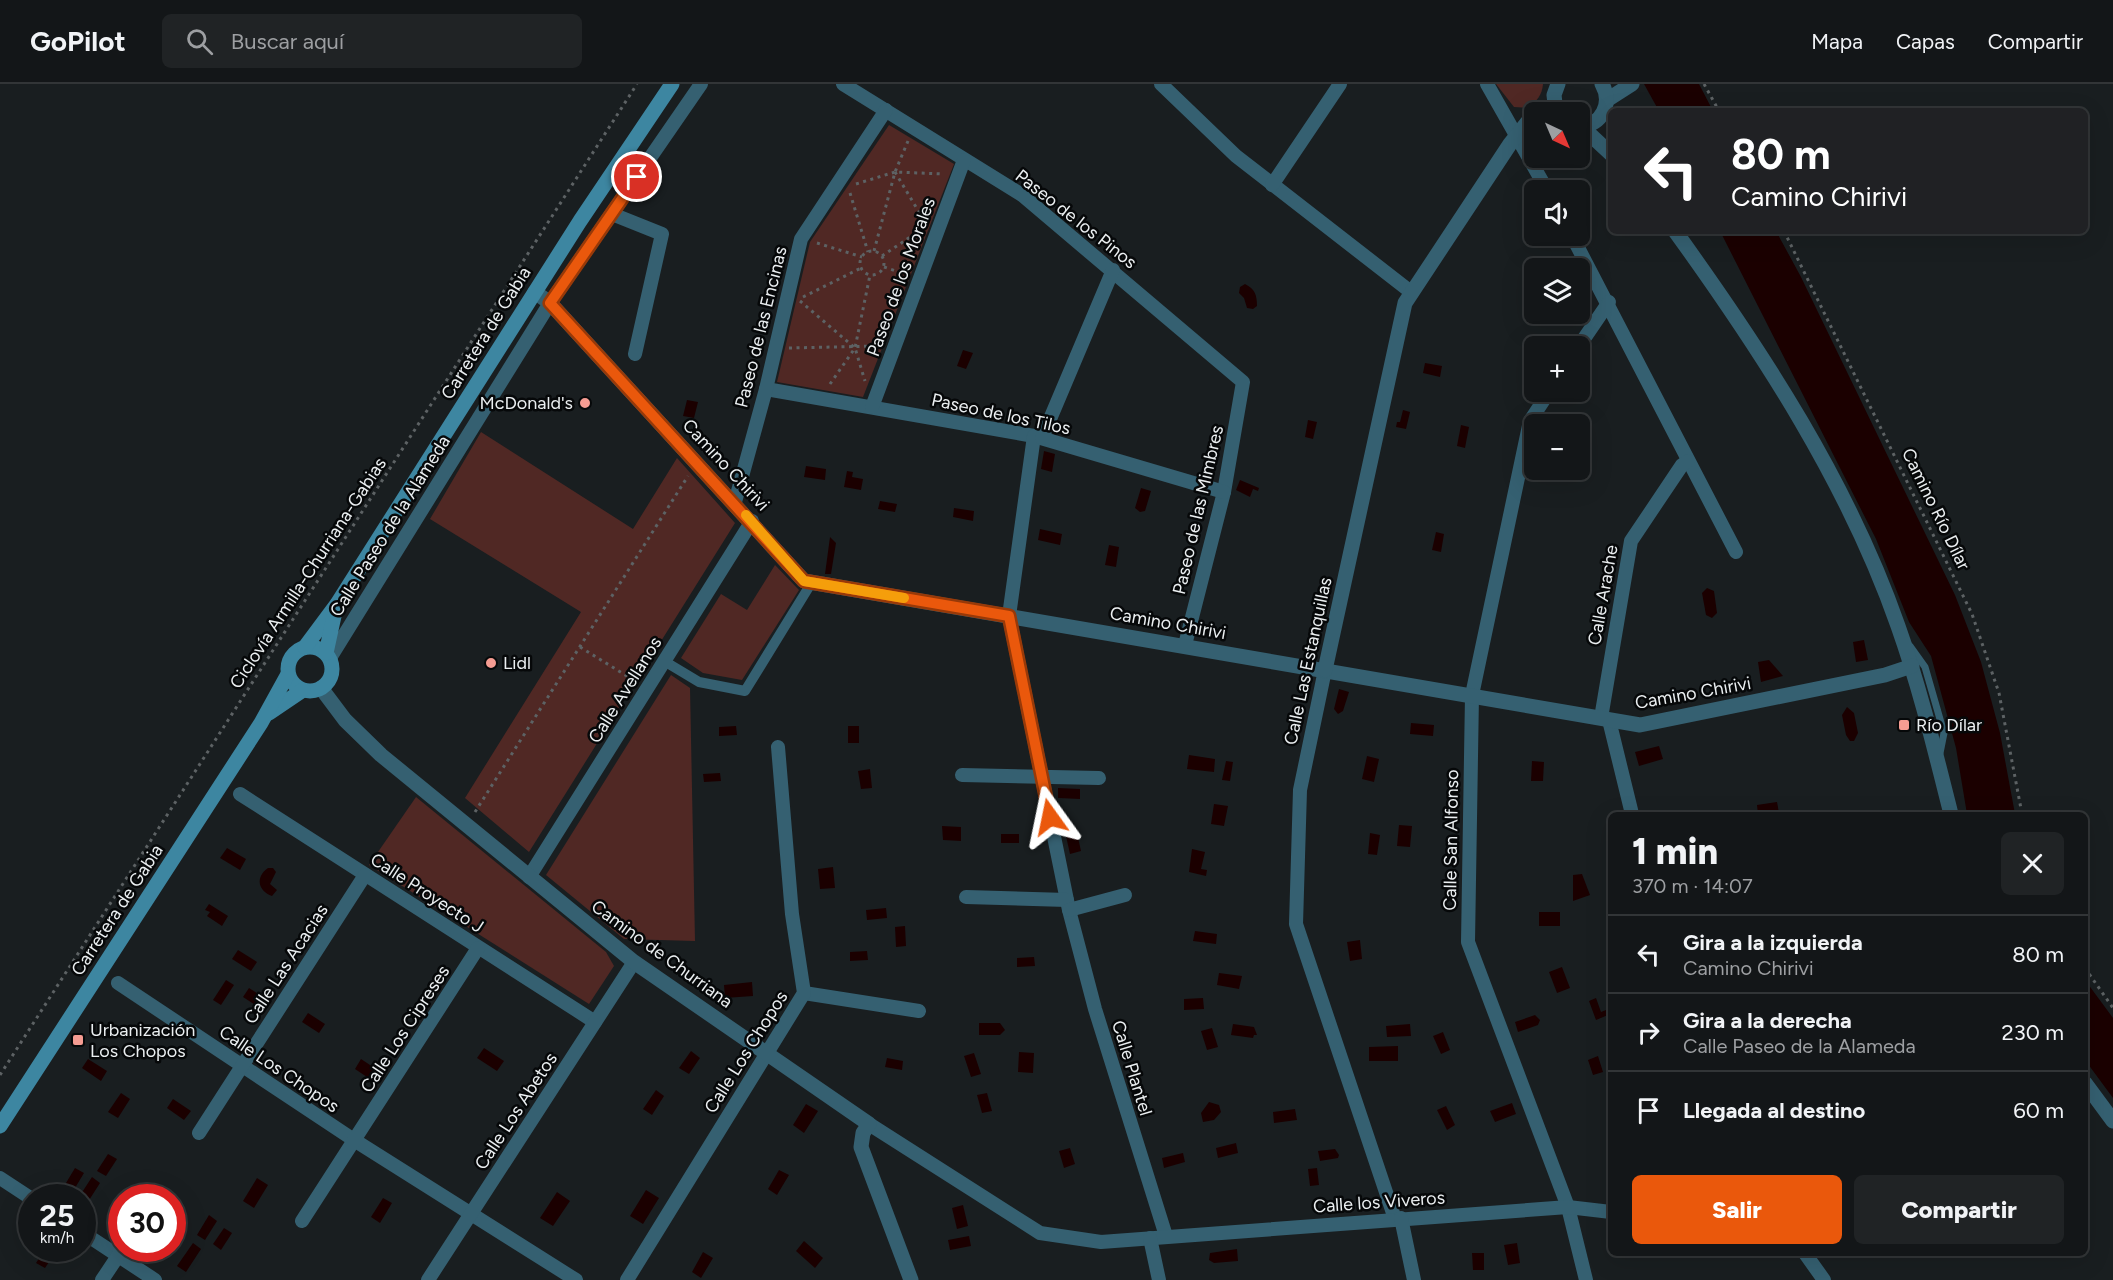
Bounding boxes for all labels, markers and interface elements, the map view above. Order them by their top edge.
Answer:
search box [162,14,582,68]
text: GoPilot [30,24,126,58]
icon: search [183,25,216,58]
text: Buscar aquí [231,28,344,55]
text: Mapa [1811,29,1863,54]
text: Capas [1896,29,1955,54]
text: Compartir [1988,29,2083,54]
north arrow [1524,102,1590,168]
map controls [1524,102,1590,480]
text: 80 m [1731,129,1831,180]
icon: left [1632,132,1710,210]
pin [611,151,662,202]
icon: arrive [620,160,653,193]
street label: Paseo de los Pinos [1011,165,1141,273]
button: sound [1524,180,1590,246]
text: Camino Chirivi [1731,180,1907,213]
street label: Paseo de los Morales [862,194,940,360]
street label: Paseo de las Encinas [730,244,792,410]
button: layers [1524,258,1590,324]
street label: Carretera de Gabia [436,263,536,403]
button: + [1524,336,1590,402]
street label: Paseo de los Tilos [930,389,1072,439]
place label: McDonald's [479,392,573,414]
marker: McDonald's [578,396,592,410]
button: − [1524,414,1590,480]
street label: Camino Chirivi [678,415,774,515]
street label: Paseo de las Mimbres [1168,423,1228,597]
street label: Calle Paseo de la Alameda [325,431,455,621]
street label: Camino Río Dílar [1897,445,1975,573]
street label: Ciclovía Armilla-Churriana-Gabias [225,453,391,693]
street label: Calle Arache [1583,543,1623,647]
street label: Calle Las Estanquillas [1279,575,1337,747]
street label: Camino Chirivi [1108,602,1228,644]
street label: Calle Avellanos [584,633,666,747]
place label: Lidl [503,652,531,674]
marker: Lidl [484,656,498,670]
street label: Camino Chirivi [1633,672,1753,714]
place label: Río Dílar [1916,714,1982,736]
marker: Río Dílar [1897,718,1911,732]
street label: Calle San Alfonso [1439,769,1463,911]
position arrow [1018,785,1082,849]
text: 1 min [1632,830,1718,873]
button: close [2001,832,2064,895]
street label: Carretera de Gabia [66,840,168,980]
street label: Calle Proyecto J [366,848,488,938]
text: 370 m · 14:07 [1632,874,1753,898]
street label: Camino de Churriana [587,895,737,1013]
street label: Calle Las Acacias [239,900,333,1028]
text: Gira a la izquierda [1683,929,1863,956]
icon: left [1632,938,1665,971]
text: 80 m [2012,941,2064,968]
text: Camino Chirivi [1683,956,1814,980]
street label: Calle Los Cipreses [356,961,454,1097]
street label: Calle Los Chopos [700,987,792,1117]
text: Gira a la derecha [1683,1007,1852,1034]
icon: right [1632,1016,1665,1049]
street label: Calle Plantel [1107,1018,1157,1118]
place label: Urbanización Los Chopos [90,1019,195,1062]
text: 230 m [2001,1019,2064,1046]
street label: Calle Los Chopos [215,1021,343,1117]
marker: Urbanización Los Chopos [71,1033,85,1047]
text: Calle Paseo de la Alameda [1683,1034,1916,1058]
street label: Calle Los Abetos [470,1048,562,1174]
icon: arrive [1632,1094,1665,1127]
text: Llegada al destino [1683,1097,1865,1124]
text: 60 m [2013,1097,2064,1124]
button: Salir [1632,1175,1842,1244]
button: Compartir [1854,1175,2064,1244]
speed limit sign: 30 [108,1184,186,1262]
street label: Calle los Viveros [1312,1186,1446,1218]
text: 25 [40,1197,74,1234]
text: km/h [40,1229,74,1247]

